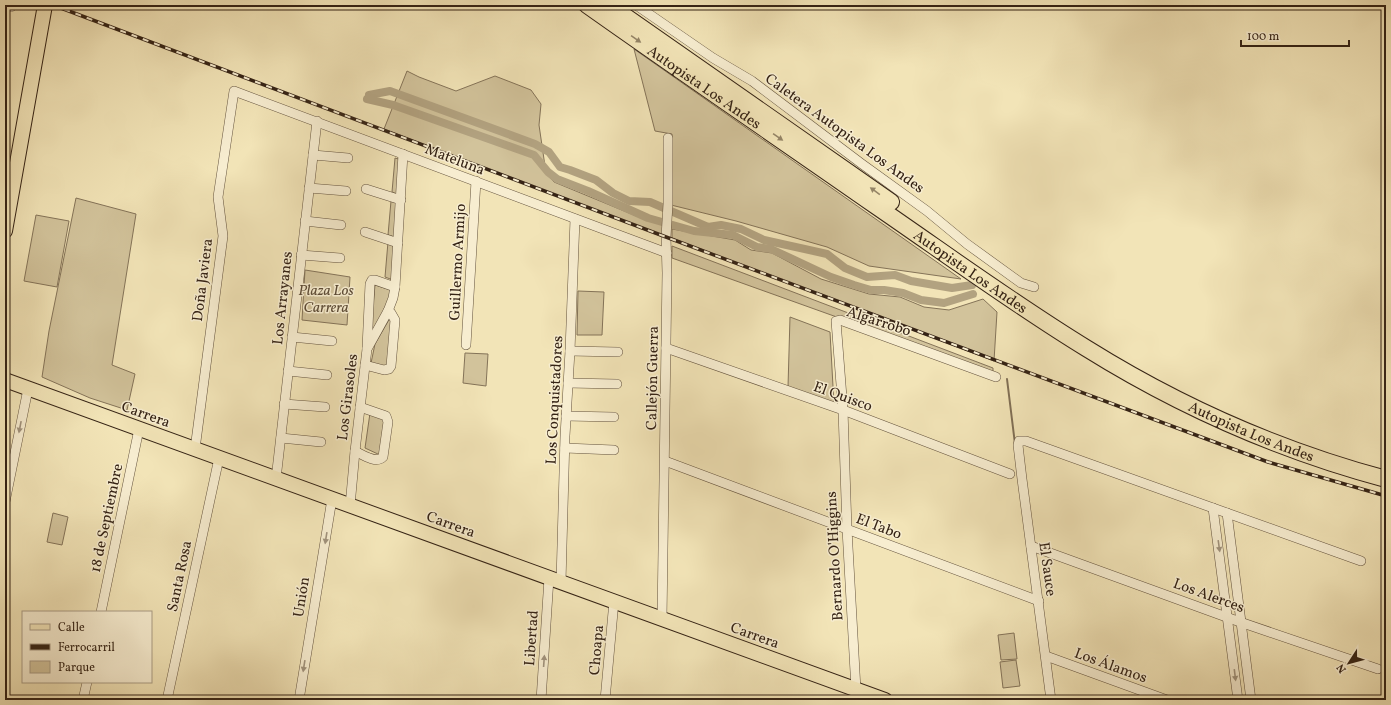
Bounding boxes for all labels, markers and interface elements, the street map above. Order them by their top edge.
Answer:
scale bar [1241,22,1349,48]
text: 100 m [1247,29,1280,45]
one-way arrow [631,35,642,43]
street label: Autopista Los Andes [642,41,765,135]
street label: Caletera Autopista Los Andes [760,69,928,199]
one-way arrow [773,133,783,141]
street label: Mateluna [421,139,488,181]
one-way arrow [870,187,880,195]
street label: Guillermo Armijo [445,203,472,321]
street label: Autopista Los Andes [908,226,1031,320]
street label: Doña Javiera [188,237,219,323]
street label: Los Arrayanes [268,250,299,346]
park label: Plaza Los Carrera [298,281,354,319]
street label: Algarrobo [844,302,914,343]
street label: Callejón Guerra [642,326,665,430]
street label: Los Conquistadores [542,335,569,465]
street label: Los Girasoles [333,353,364,442]
street label: El Quisco [810,377,875,418]
street label: Carrera [118,397,173,434]
street label: Autopista Los Andes [1184,397,1316,468]
one-way arrow [17,421,23,433]
street label: 18 de Septiembre [86,462,129,575]
street label: Bernardo O'Higgins [822,491,849,621]
street label: Carrera [423,507,478,544]
street label: El Tabo [852,509,904,546]
one-way arrow [322,531,328,544]
street label: Santa Rosa [163,539,198,614]
one-way arrow [1216,540,1222,552]
street label: El Sauce [1032,541,1061,598]
street label: Los Alerces [1170,574,1247,619]
street label: Unión [289,576,316,619]
street label: Libertad [520,610,545,667]
legend [22,611,152,683]
street label: Carrera [727,618,782,655]
text: Calle [58,620,85,636]
street label: Choapa [585,624,610,676]
text: Ferrocarril [58,640,115,656]
north arrow [1329,643,1369,683]
street label: Los Álamos [1071,644,1150,689]
one-way arrow [540,655,547,667]
text: Parque [58,660,95,676]
one-way arrow [301,660,307,672]
text: N [1334,660,1351,676]
one-way arrow [1232,669,1238,681]

